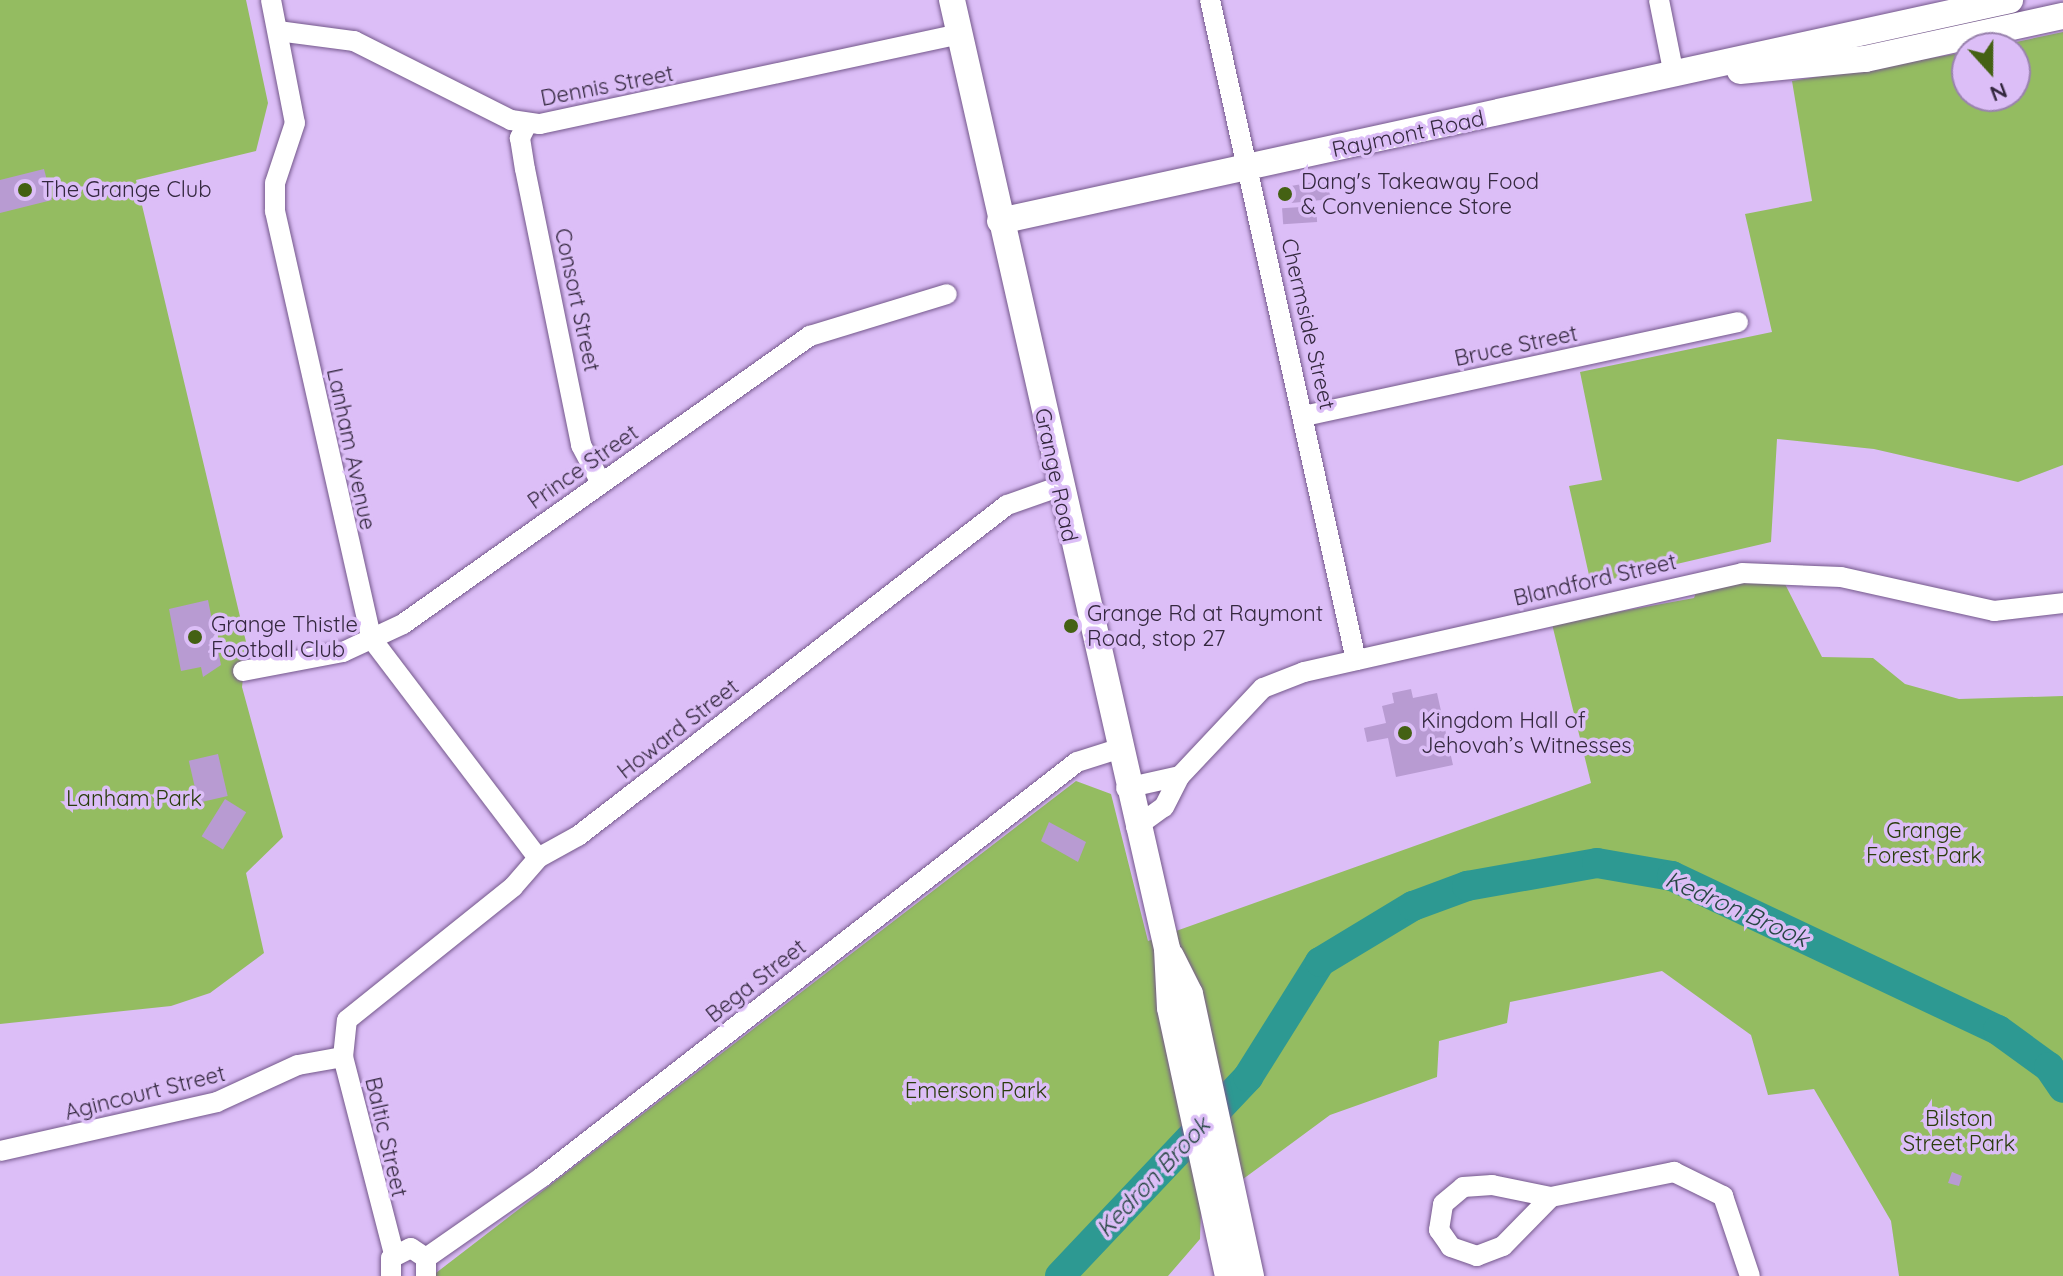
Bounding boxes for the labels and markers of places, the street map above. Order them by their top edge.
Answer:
place label: Dang's Takeaway Food & Convenience Store [1301,168,1539,220]
place label: The Grange Club [41,177,212,203]
marker: The Grange Club [16,181,34,199]
marker: Dang's Takeaway Food & Convenience Store [1276,185,1294,203]
place label: Grange Rd at Raymont Road, stop 27 [1087,600,1323,652]
place label: Grange Thistle Football Club [211,611,358,662]
marker: Grange Rd at Raymont Road, stop 27 [1062,617,1080,635]
marker: Grange Thistle Football Club [186,628,204,646]
place label: Kingdom Hall of Jehovah’s Witnesses [1421,707,1632,758]
marker: Kingdom Hall of Jehovah’s Witnesses [1396,724,1414,742]

